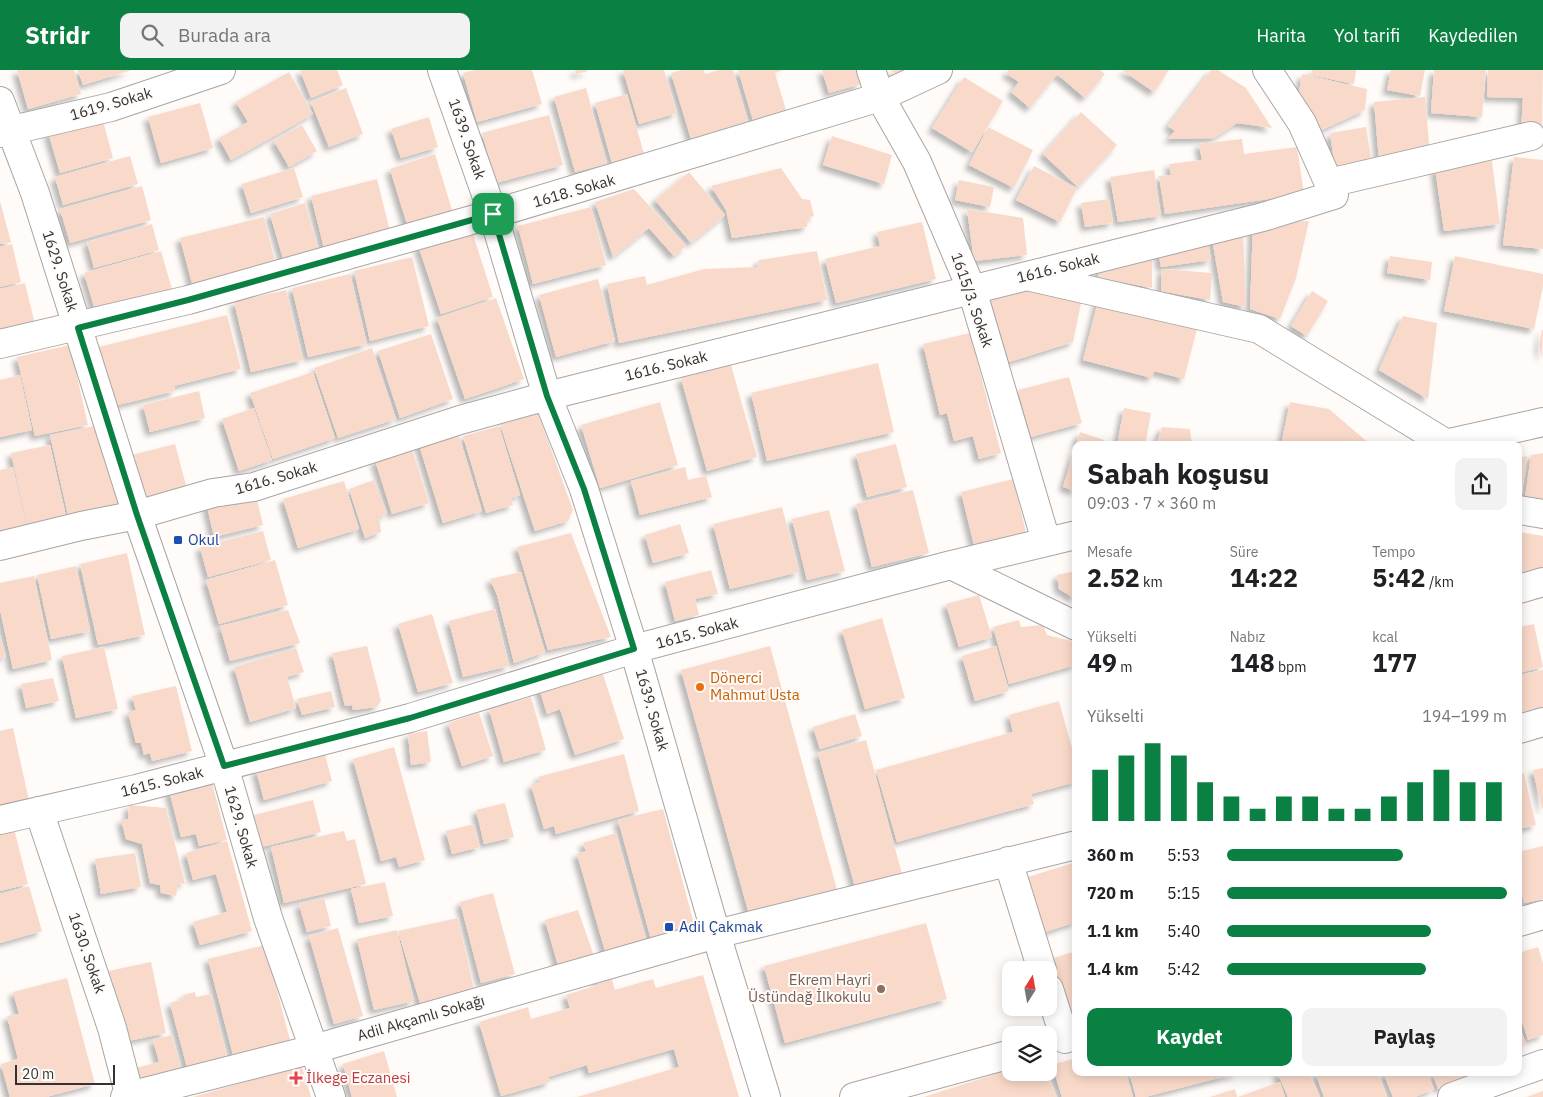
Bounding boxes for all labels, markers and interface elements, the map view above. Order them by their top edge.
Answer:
search box [120,13,470,58]
text: Stridr [25,19,90,51]
icon: search [138,21,166,49]
text: Burada ara [178,23,271,47]
text: Harita [1257,24,1306,47]
text: Yol tarifi [1334,24,1400,47]
text: Kaydedilen [1428,24,1518,47]
street label: 1619. Sokak [68,83,154,124]
street label: 1639. Sokak [445,96,490,182]
street label: 1618. Sokak [531,170,617,211]
pin [472,193,514,235]
icon: arrive [479,200,507,228]
street label: 1629. Sokak [38,228,83,314]
street label: 1616. Sokak [1015,248,1101,287]
street label: 1615/3. Sokak [947,250,998,350]
street label: 1616. Sokak [623,346,709,385]
text: Sabah koşusu [1087,455,1269,492]
street label: 1616. Sokak [233,457,319,498]
button: share [1455,458,1507,510]
text: 09:03 · 7 × 360 m [1087,493,1216,513]
place label: Okul [188,530,219,549]
marker: Okul [172,534,184,546]
text: Mesafe [1087,543,1133,561]
text: Süre [1230,543,1259,561]
text: Tempo [1372,543,1415,561]
text: 2.52 [1087,561,1140,594]
text: 14:22 [1230,561,1298,594]
text: 5:42 [1372,561,1426,594]
text: km [1140,573,1163,591]
text: /km [1426,573,1454,591]
street label: 1615. Sokak [654,612,740,653]
text: Yükselti [1087,628,1137,646]
text: Nabız [1230,628,1265,646]
text: kcal [1372,628,1398,646]
text: 49 [1087,646,1117,679]
text: 148 [1230,646,1275,679]
text: 177 [1372,646,1417,679]
text: m [1117,658,1133,676]
text: bpm [1275,658,1306,676]
street label: 1639. Sokak [632,667,673,753]
place label: Dönerci Mahmut Usta [710,668,800,704]
marker: Dönerci Mahmut Usta [694,681,706,693]
text: Yükselti [1087,706,1144,726]
text: 194–199 m [1422,706,1507,726]
street label: 1615. Sokak [119,762,205,801]
street label: 1629. Sokak [221,784,262,870]
text: 360 m [1087,845,1134,865]
text: 5:53 [1167,845,1200,865]
text: 720 m [1087,883,1134,903]
text: 5:15 [1167,883,1200,903]
street label: 1630. Sokak [65,910,110,996]
place label: Adil Çakmak [679,917,763,936]
marker: Adil Çakmak [663,921,675,933]
text: 1.1 km [1087,921,1138,941]
text: 5:40 [1167,921,1200,941]
text: 1.4 km [1087,959,1138,979]
text: 5:42 [1167,959,1200,979]
north arrow [1002,961,1058,1016]
map controls [1002,961,1057,1081]
place label: Ekrem Hayri Üstündağ İlkokulu [748,970,871,1006]
marker: Ekrem Hayri Üstündağ İlkokulu [875,983,887,995]
street label: Adil Akçamlı Sokağı [355,990,487,1045]
button: Kaydet [1087,1008,1292,1066]
button: Paylaş [1302,1008,1507,1066]
button: layers [1002,1026,1057,1081]
scale bar [15,1062,115,1085]
text: 20 m [22,1065,54,1083]
place label: İlkege Eczanesi [306,1068,411,1087]
marker: İlkege Eczanesi [290,1072,302,1084]

